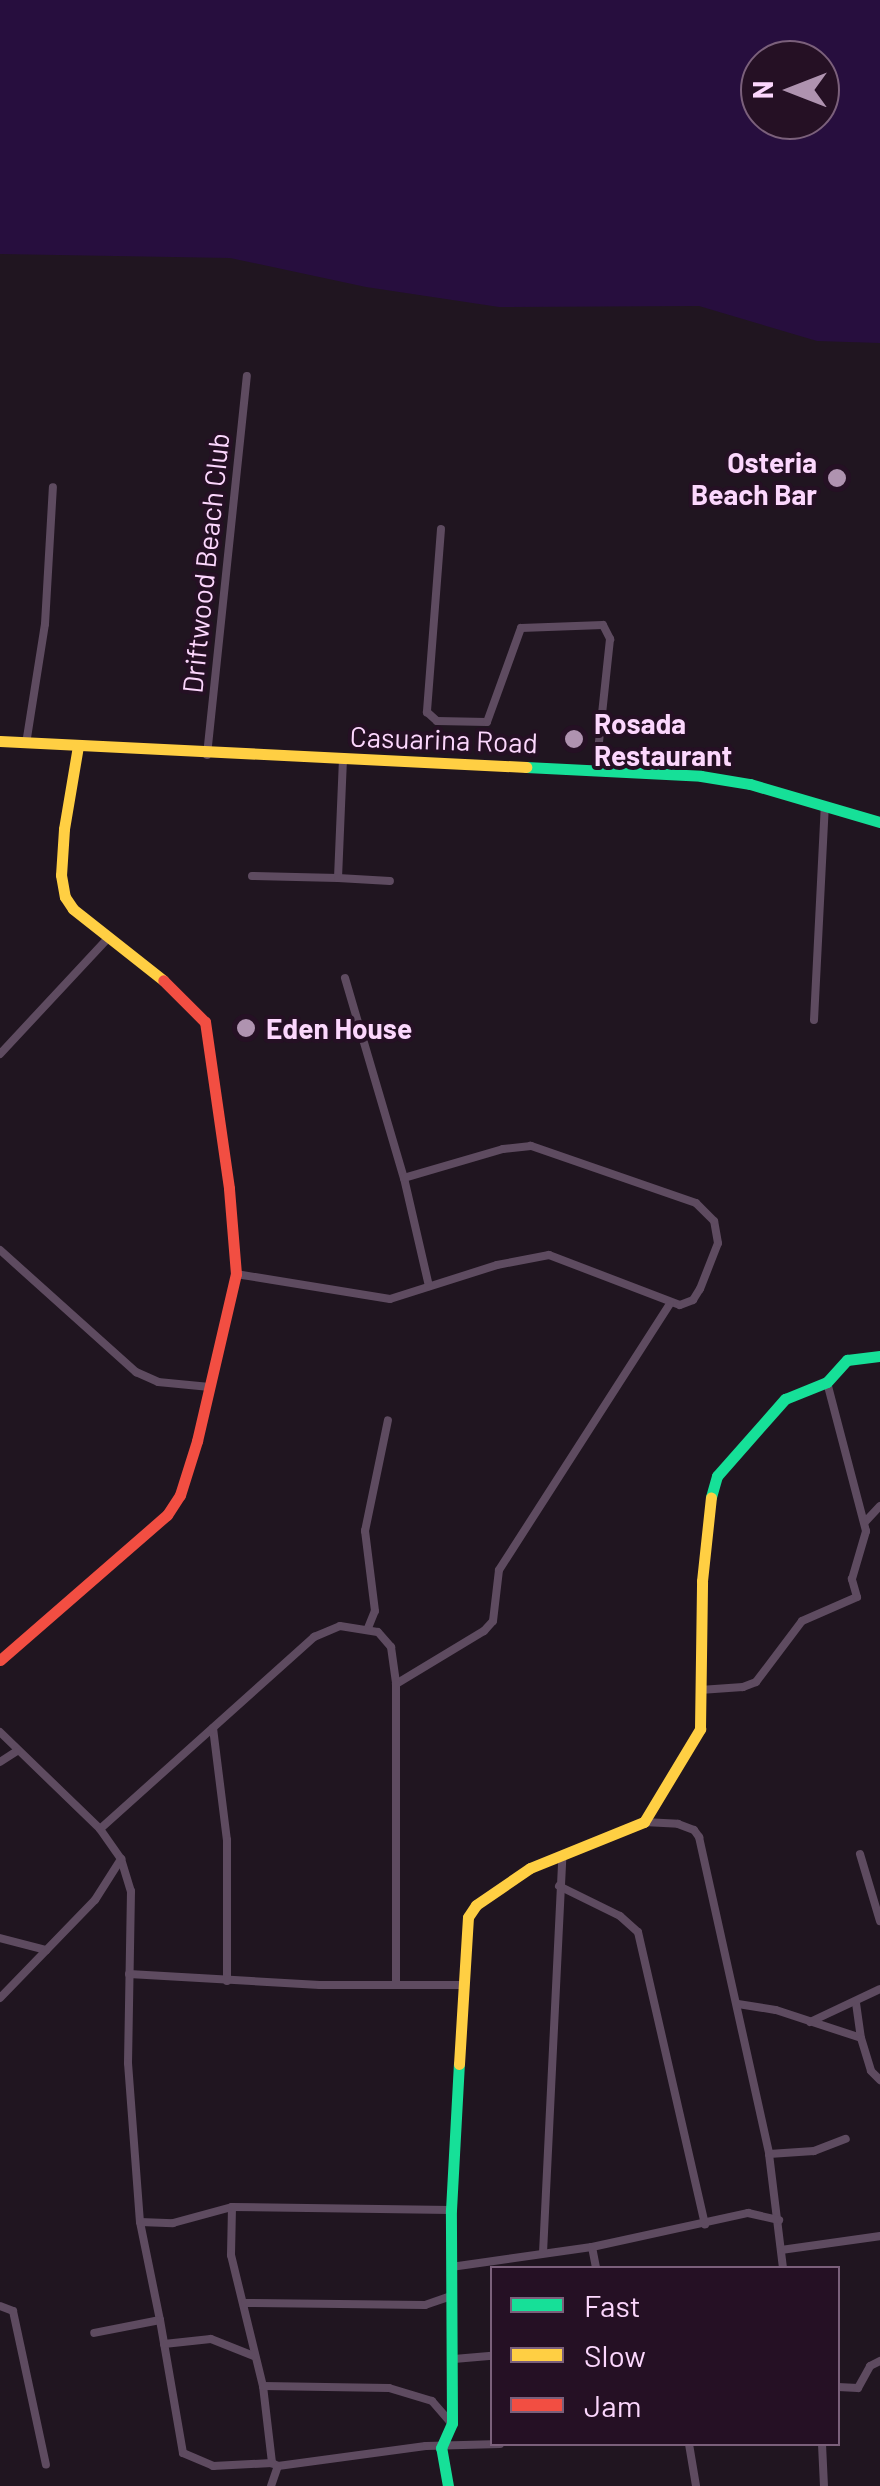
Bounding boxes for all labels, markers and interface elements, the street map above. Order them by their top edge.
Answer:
north arrow [740,40,840,140]
text: N [745,81,779,99]
street label: Driftwood Beach Club [175,431,235,695]
place label: Osteria Beach Bar [691,445,817,511]
marker: Osteria Beach Bar [826,467,848,489]
place label: Rosada Restaurant [594,706,732,772]
street label: Casuarina Road [349,719,539,759]
marker: Rosada Restaurant [563,728,585,750]
place label: Eden House [266,1011,412,1045]
marker: Eden House [235,1017,257,1039]
legend [490,2266,840,2446]
text: Fast [584,2287,641,2323]
text: Slow [584,2337,646,2373]
text: Jam [584,2387,641,2423]

